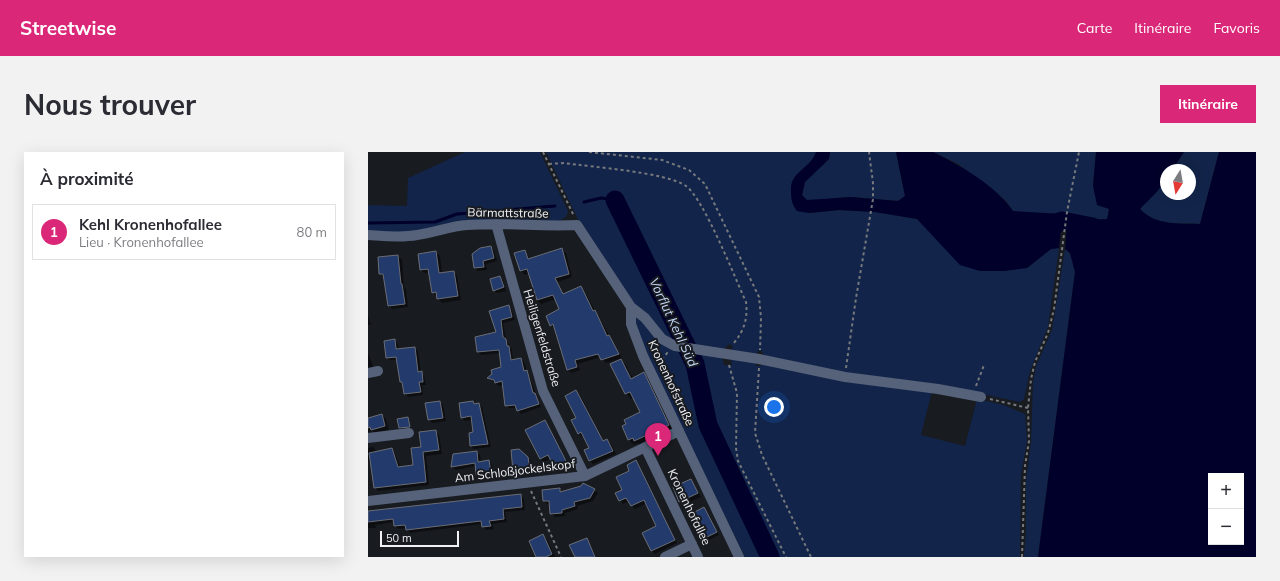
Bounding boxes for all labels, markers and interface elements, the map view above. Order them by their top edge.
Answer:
text: Streetwise [20,16,116,40]
text: Carte [1077,19,1112,37]
text: Itinéraire [1134,19,1191,37]
text: Favoris [1213,19,1260,37]
button: Itinéraire [1160,85,1256,123]
text: Nous trouver [24,87,196,122]
north arrow [1160,164,1196,200]
text: À proximité [40,168,134,189]
street label: Bärmattstraße [467,204,549,221]
text: Kehl Kronenhofallee [79,215,222,234]
text: 1 [50,224,58,240]
text: 80 m [297,224,327,240]
text: Lieu · Kronenhofallee [79,234,204,250]
water label: Vorflut Kehl Süd [646,275,702,369]
street label: Heiligenfeldstraße [520,287,564,388]
street label: Kronenhofstraße [645,338,698,428]
your location [764,397,784,417]
pin: 1 [645,423,671,456]
street label: Am Schloßjockelskopf [454,456,577,485]
street label: Kronenhofallee [664,466,714,547]
map controls [1208,473,1244,545]
button: + [1208,473,1244,509]
button: − [1208,509,1244,545]
scale bar [380,529,459,548]
text: 50 m [386,531,412,545]

